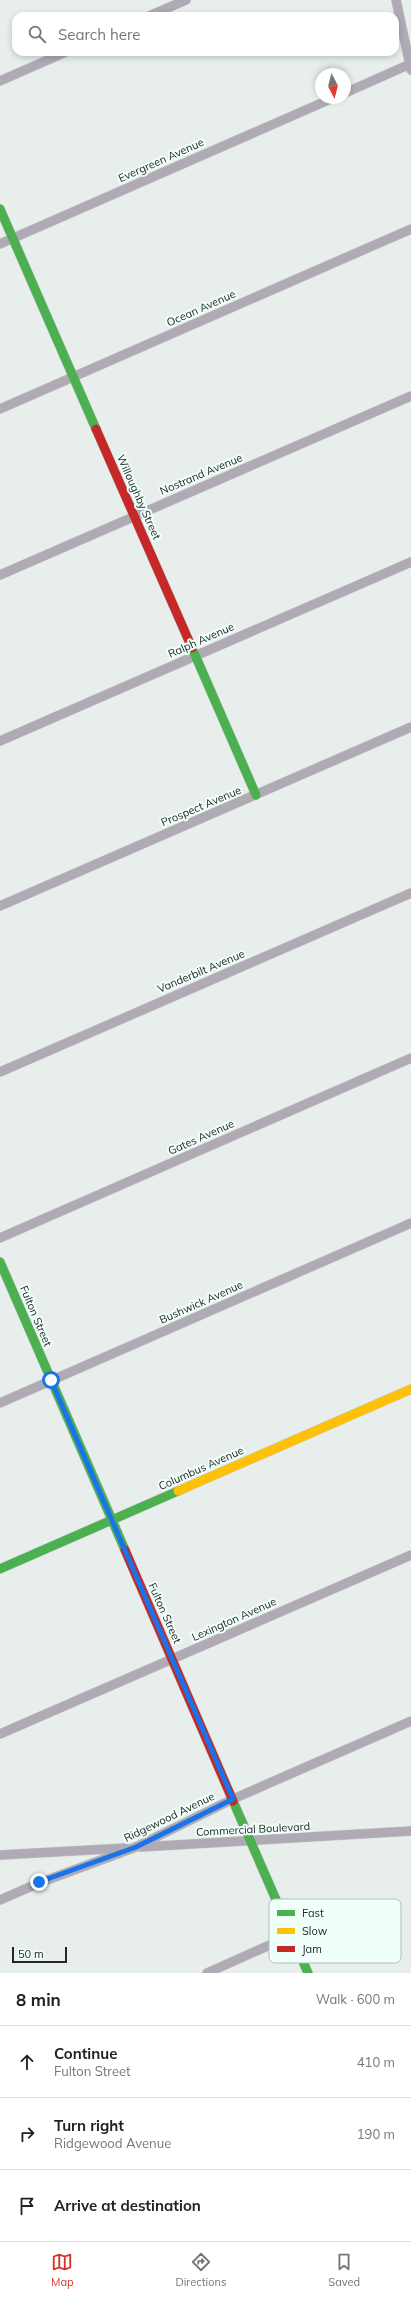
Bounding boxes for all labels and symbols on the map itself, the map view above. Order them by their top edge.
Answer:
north arrow [315,68,351,104]
street label: Evergreen Avenue [116,135,206,185]
street label: Ocean Avenue [164,287,238,329]
street label: Nostrand Avenue [158,450,244,498]
street label: Willoughby Street [114,452,164,542]
street label: Ralph Avenue [166,619,236,661]
street label: Prospect Avenue [159,783,243,829]
street label: Vanderbilt Avenue [155,946,247,996]
street label: Gates Avenue [166,1116,236,1158]
street label: Bushwick Avenue [157,1277,245,1327]
street label: Fulton Street [17,1283,55,1349]
route start [42,1371,60,1389]
street label: Columbus Avenue [156,1443,246,1493]
street label: Fulton Street [145,1581,185,1646]
street label: Lexington Avenue [190,1594,279,1644]
street label: Ridgewood Avenue [121,1789,217,1845]
street label: Commercial Boulevard [196,1819,310,1839]
route end [30,1873,48,1891]
legend [269,1899,401,1963]
text: Fast [302,1906,324,1920]
text: Slow [302,1924,328,1938]
text: Jam [302,1942,322,1956]
scale bar [12,1945,67,1964]

